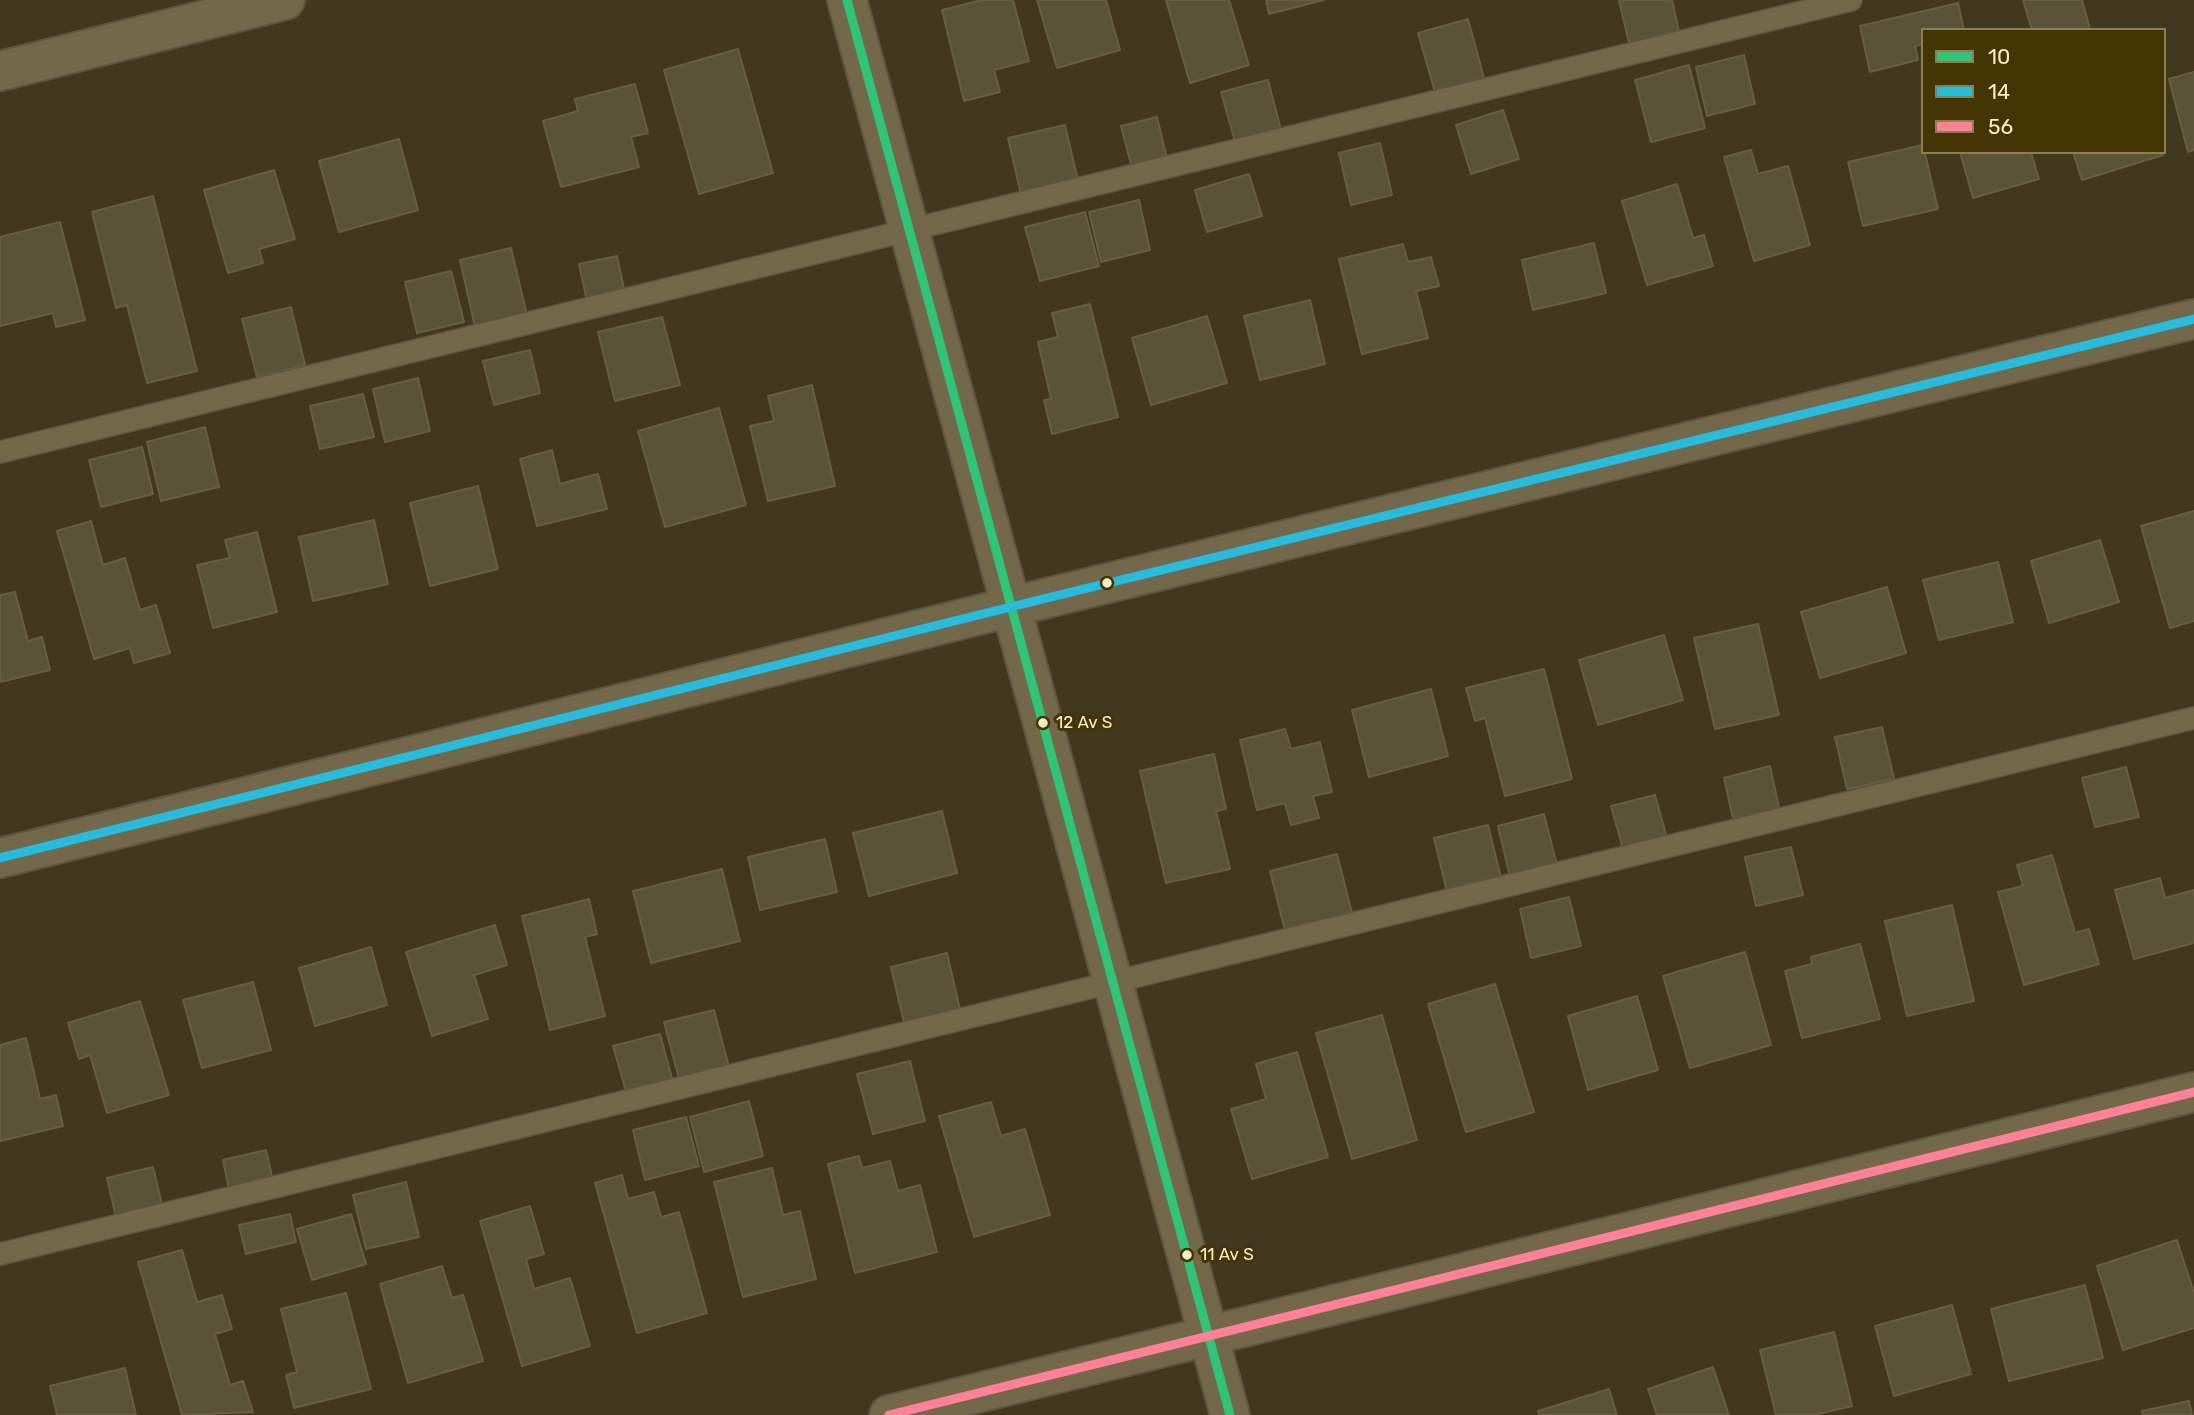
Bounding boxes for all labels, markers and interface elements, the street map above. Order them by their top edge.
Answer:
legend [1921,28,2166,154]
text: 10 [1988,44,2010,69]
text: 14 [1988,79,2010,104]
text: 56 [1988,114,2013,139]
unlabelled marker [1100,576,1114,590]
place label: 12 Av S [1056,713,1112,733]
marker: 12 Av S [1036,716,1050,730]
place label: 11 Av S [1200,1245,1254,1265]
marker: 11 Av S [1180,1248,1194,1262]

